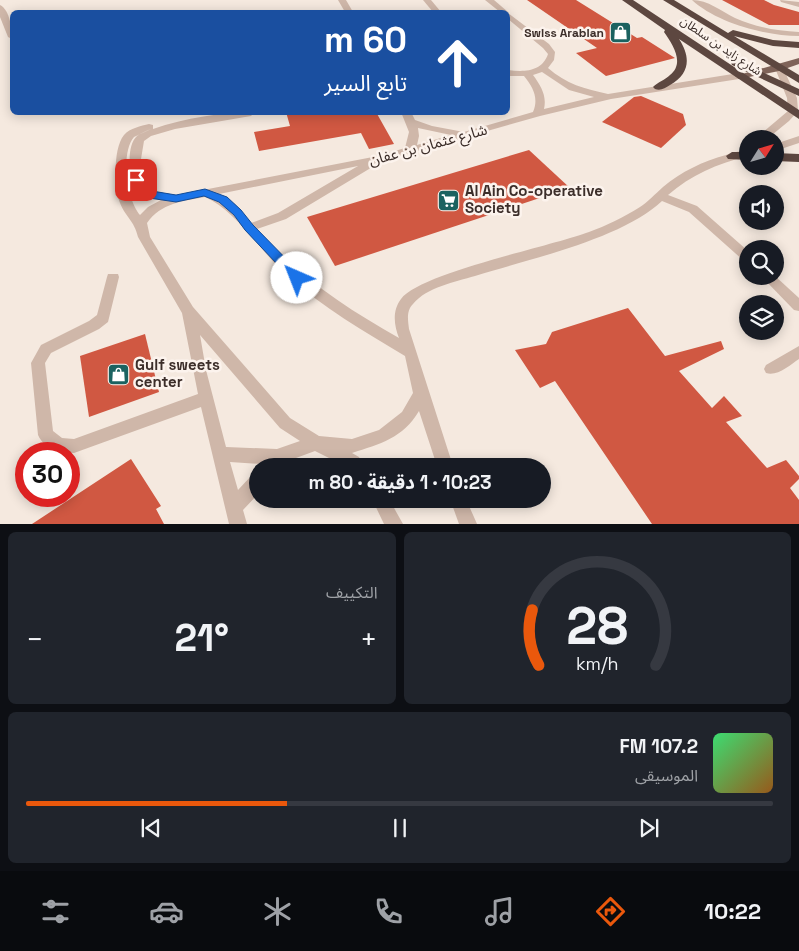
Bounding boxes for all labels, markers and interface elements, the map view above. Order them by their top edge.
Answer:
street label: شارع زايد بن سلطان [677,13,765,80]
text: 60 m [324,18,407,62]
shop icon: Swiss Arabian [608,21,632,45]
place label: Swiss Arabian [524,25,604,41]
icon: ahead [425,30,490,95]
text: تابع السير [324,69,407,97]
street label: شارع عثمان بن عفان [367,120,490,172]
north arrow [739,130,784,175]
map controls [739,130,784,340]
pin [115,159,157,201]
icon: arrive [122,166,150,194]
place label: Al Ain Co-operative Society [465,181,603,217]
button: sound [739,185,784,230]
supermarket icon: Al Ain Co-operative Society [437,188,461,212]
button: search [739,240,784,285]
position arrow [270,251,322,303]
button: layers [739,295,784,340]
place label: Gulf sweets center [135,355,220,391]
shop icon: Gulf sweets center [107,362,131,386]
speed limit sign: 30 [15,442,80,507]
text: 10:23 · 1 دقيقة · 80 m [308,470,492,495]
text: التكييف [326,582,378,603]
text: 28 [566,593,628,659]
text: 21° [174,614,229,662]
text: − [26,621,43,657]
text: + [360,621,377,657]
text: km/h [576,652,619,675]
text: 107.2 FM [620,734,698,759]
text: الموسيقى [635,765,698,786]
icon: previous [137,814,165,842]
icon: pause [386,814,414,842]
icon: next [635,814,663,842]
icon: filters [38,894,73,929]
icon: car [149,894,184,929]
icon: climate [260,894,295,929]
icon: phone [371,894,406,929]
icon: music [482,894,517,929]
icon: directions [593,894,628,929]
text: 10:22 [704,897,761,925]

